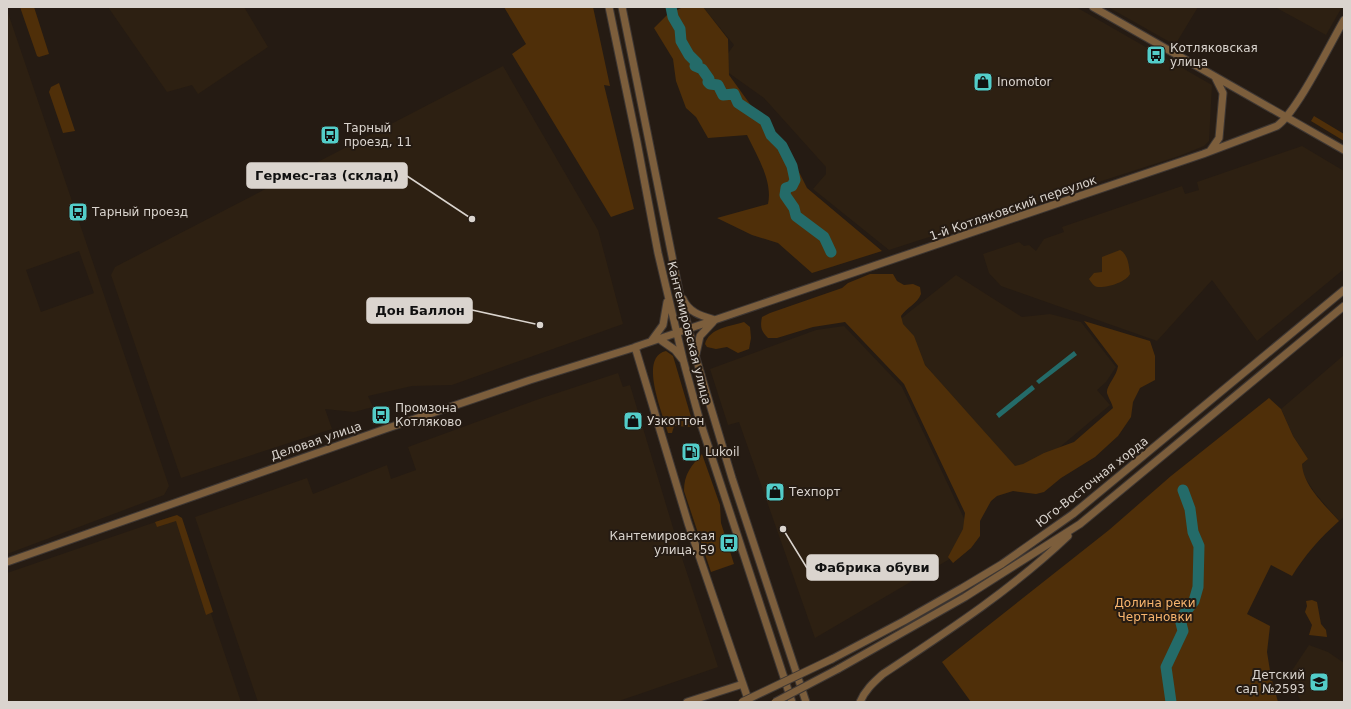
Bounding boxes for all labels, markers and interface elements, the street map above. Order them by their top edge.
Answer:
place label: Котляковская улица [1170,41,1258,69]
bus stop icon: Котляковская улица [1145,44,1167,66]
shop icon: Inomotor [972,71,994,93]
place label: Inomotor [997,75,1052,89]
place label: Тарный проезд, 11 [343,121,412,149]
bus stop icon: Тарный проезд, 11 [319,124,341,146]
callout: Гермес-газ (склад) [247,163,407,188]
text: Гермес-газ (склад) [255,168,399,183]
street label: 1-й Котляковский переулок [928,173,1098,243]
bus stop icon: Тарный проезд [67,201,89,223]
place label: Тарный проезд [91,205,188,219]
street label: Кантемировская улица [664,260,714,406]
callout: Дон Баллон [367,298,472,323]
text: Дон Баллон [375,303,465,318]
place label: Промзона Котляково [395,401,462,429]
bus stop icon: Промзона Котляково [370,404,392,426]
shop icon: Узкоттон [622,410,644,432]
place label: Узкоттон [647,414,704,428]
street label: Деловая улица [269,419,363,463]
street label: Юго-Восточная хорда [1033,434,1151,530]
fuel station icon: Lukoil [680,441,702,463]
place label: Lukoil [705,445,740,459]
shop icon: Техпорт [764,481,786,503]
place label: Техпорт [788,485,841,499]
place label: Кантемировская улица, 59 [610,529,715,557]
bus stop icon: Кантемировская улица, 59 [718,532,740,554]
callout: Фабрика обуви [807,555,938,580]
text: Фабрика обуви [814,560,930,575]
park label: Долина реки Чертановки [1114,596,1196,624]
place label: Детский сад №2593 [1236,668,1305,696]
school or university icon: Детский сад №2593 [1308,671,1330,693]

